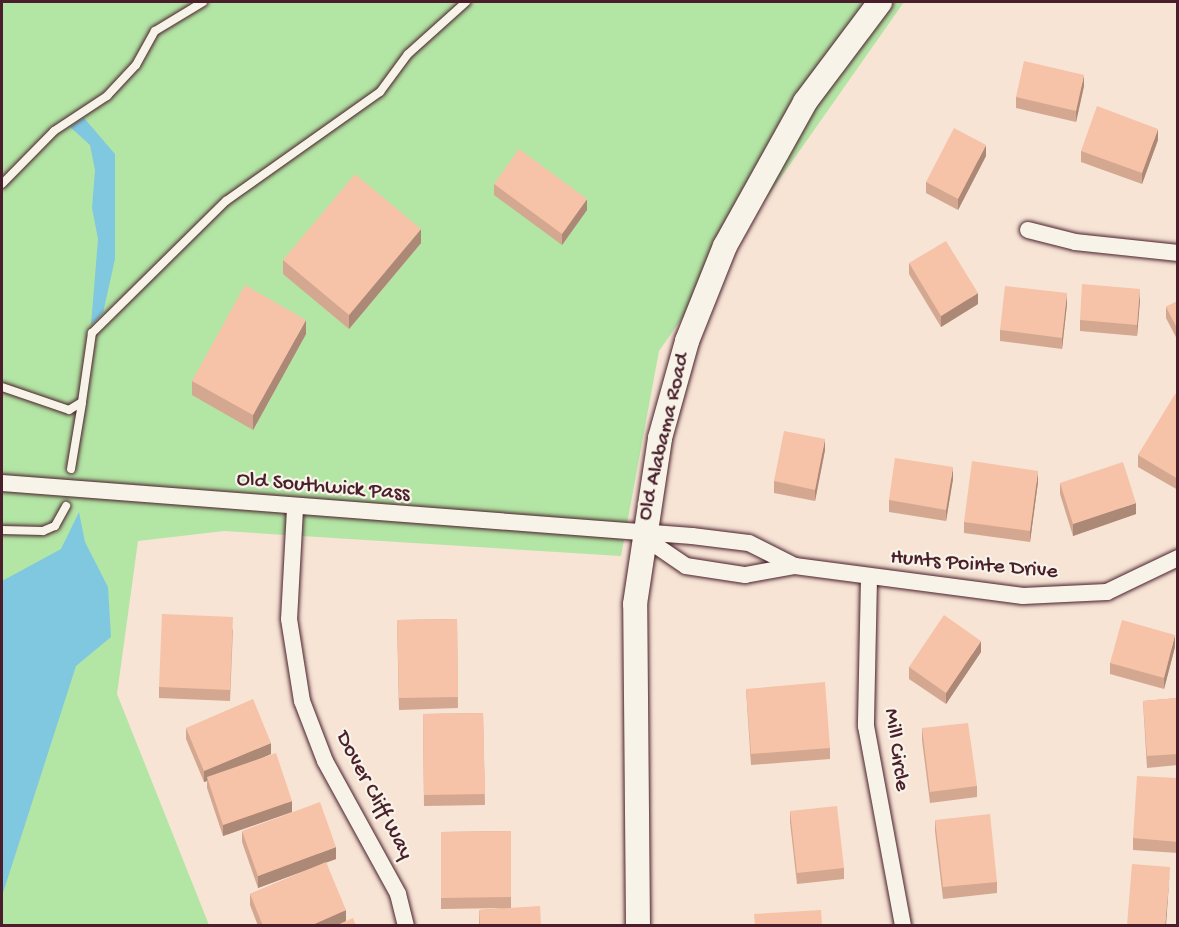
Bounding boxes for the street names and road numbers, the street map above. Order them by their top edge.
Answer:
street label: Old Alabama Road [633,351,697,523]
street label: Old Southwick Pass [235,467,411,509]
street label: Hunts Pointe Drive [889,546,1059,586]
street label: Mill Circle [876,707,914,793]
street label: Dover Cliff Way [328,727,418,865]

